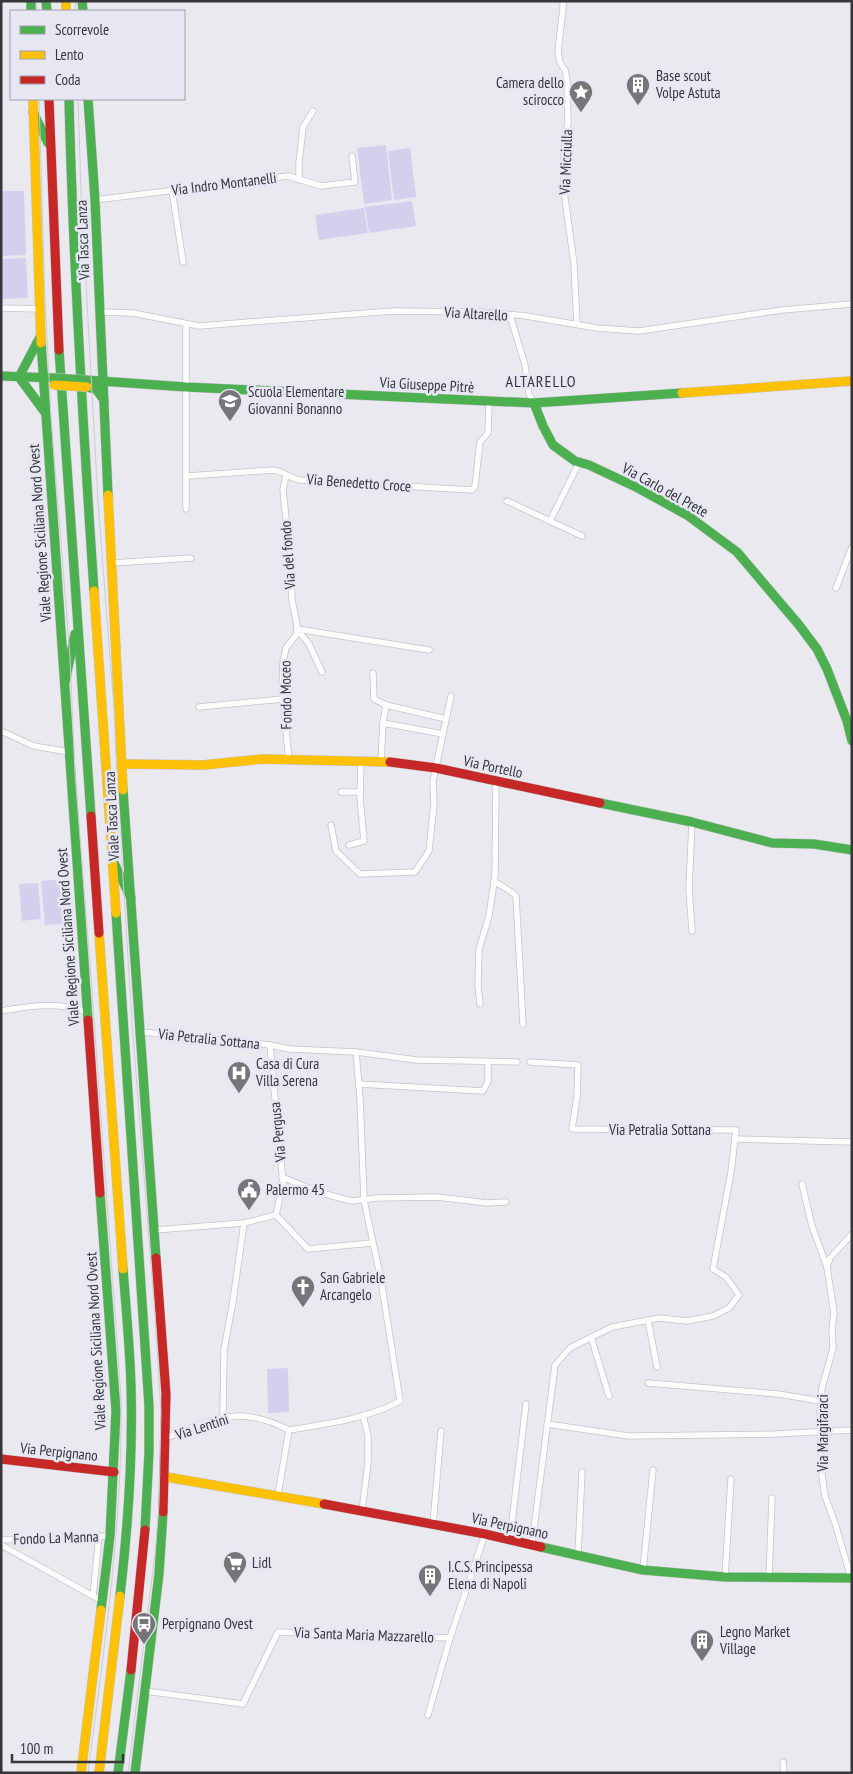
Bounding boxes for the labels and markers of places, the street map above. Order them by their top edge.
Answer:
place label: Base scout Volpe Astuta [655,66,721,102]
building icon: Base scout Volpe Astuta [625,72,651,106]
place label: Camera dello scirocco [496,73,564,109]
place icon: Camera dello scirocco [568,79,594,113]
place label: Scuola Elementare Giovanni Bonanno [248,382,345,418]
school or university icon: Scuola Elementare Giovanni Bonanno [217,388,243,422]
place label: Casa di Cura Villa Serena [255,1054,319,1090]
hospital icon: Casa di Cura Villa Serena [226,1060,252,1094]
public building icon: Palermo 45 [236,1177,262,1211]
place label: Palermo 45 [266,1180,325,1199]
place label: San Gabriele Arcangelo [320,1268,385,1304]
church icon: San Gabriele Arcangelo [290,1274,316,1308]
supermarket icon: Lidl [222,1550,248,1584]
place label: Lidl [252,1553,272,1572]
place label: I.C.S. Principessa Elena di Napoli [448,1557,533,1593]
building icon: I.C.S. Principessa Elena di Napoli [417,1563,443,1597]
bus stop icon: Perpignano Ovest [131,1611,157,1645]
place label: Perpignano Ovest [162,1614,253,1633]
place label: Legno Market Village [719,1622,790,1658]
building icon: Legno Market Village [689,1628,715,1662]

